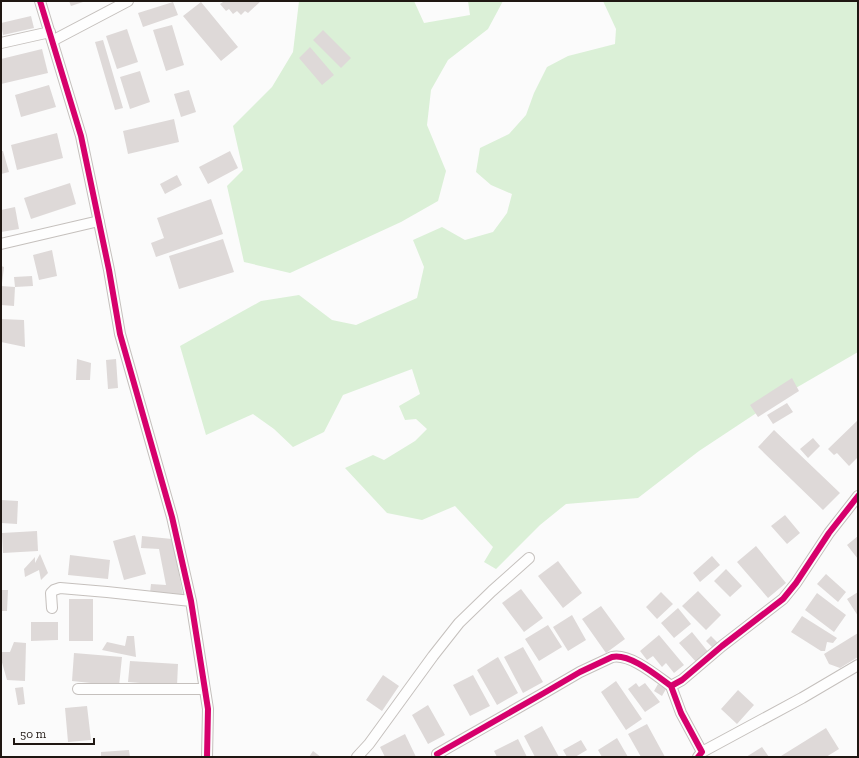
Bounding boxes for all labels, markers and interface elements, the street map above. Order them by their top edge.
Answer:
scale bar [14,720,94,746]
text: 50 m [20,727,47,741]

